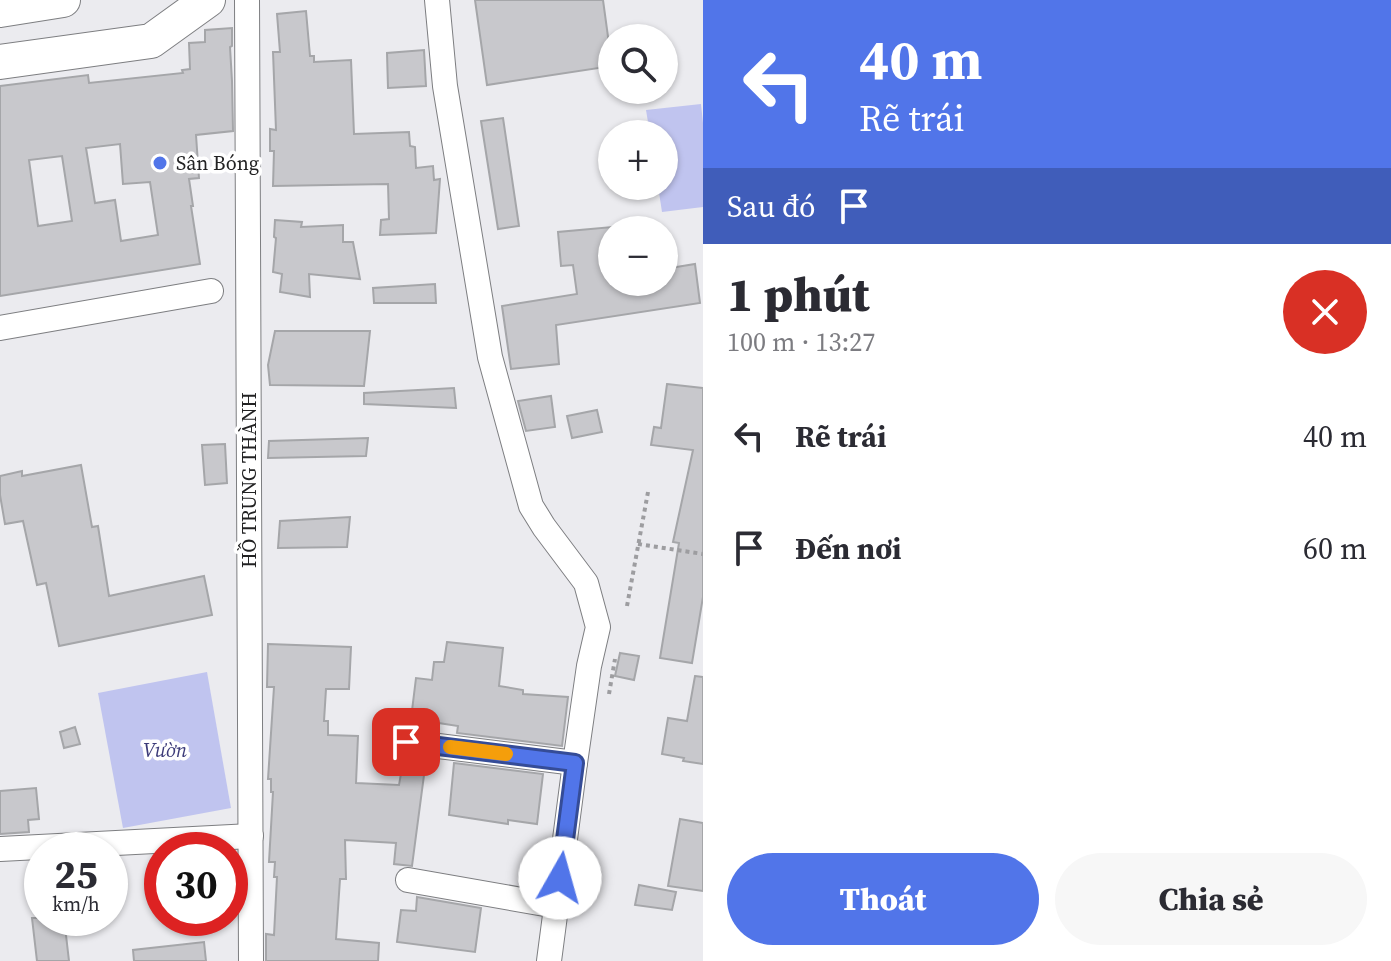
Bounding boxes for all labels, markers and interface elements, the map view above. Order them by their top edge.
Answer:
text: 40 m [859,21,982,98]
map controls [598,24,678,296]
button: search [598,24,678,104]
icon: left [727,32,831,136]
text: Rẽ trái [859,94,964,143]
button: + [598,120,678,200]
place label: Sân Bóng [176,149,259,177]
marker: Sân Bóng [151,154,169,172]
icon: arrive [832,184,876,228]
text: Sau đó [727,186,816,227]
button: − [598,216,678,296]
text: 1 phút [727,261,870,327]
button: close [1283,270,1367,354]
text: 100 m · 13:27 [727,324,875,360]
street label: HỒ TRUNG THÀNH [235,392,263,568]
icon: left [727,414,771,458]
text: Rẽ trái [795,416,886,457]
text: 40 m [1303,416,1367,457]
icon: arrive [727,526,771,570]
text: Đến nơi [795,528,902,569]
text: 60 m [1303,528,1367,569]
pin [372,708,440,776]
icon: arrive [384,720,428,764]
park label: Vườn [143,736,188,764]
speed limit sign: 30 [144,832,248,936]
position arrow [518,836,602,920]
text: 25 [54,847,98,901]
button: Thoát [727,853,1039,945]
button: Chia sẻ [1055,853,1367,945]
text: km/h [52,890,100,918]

